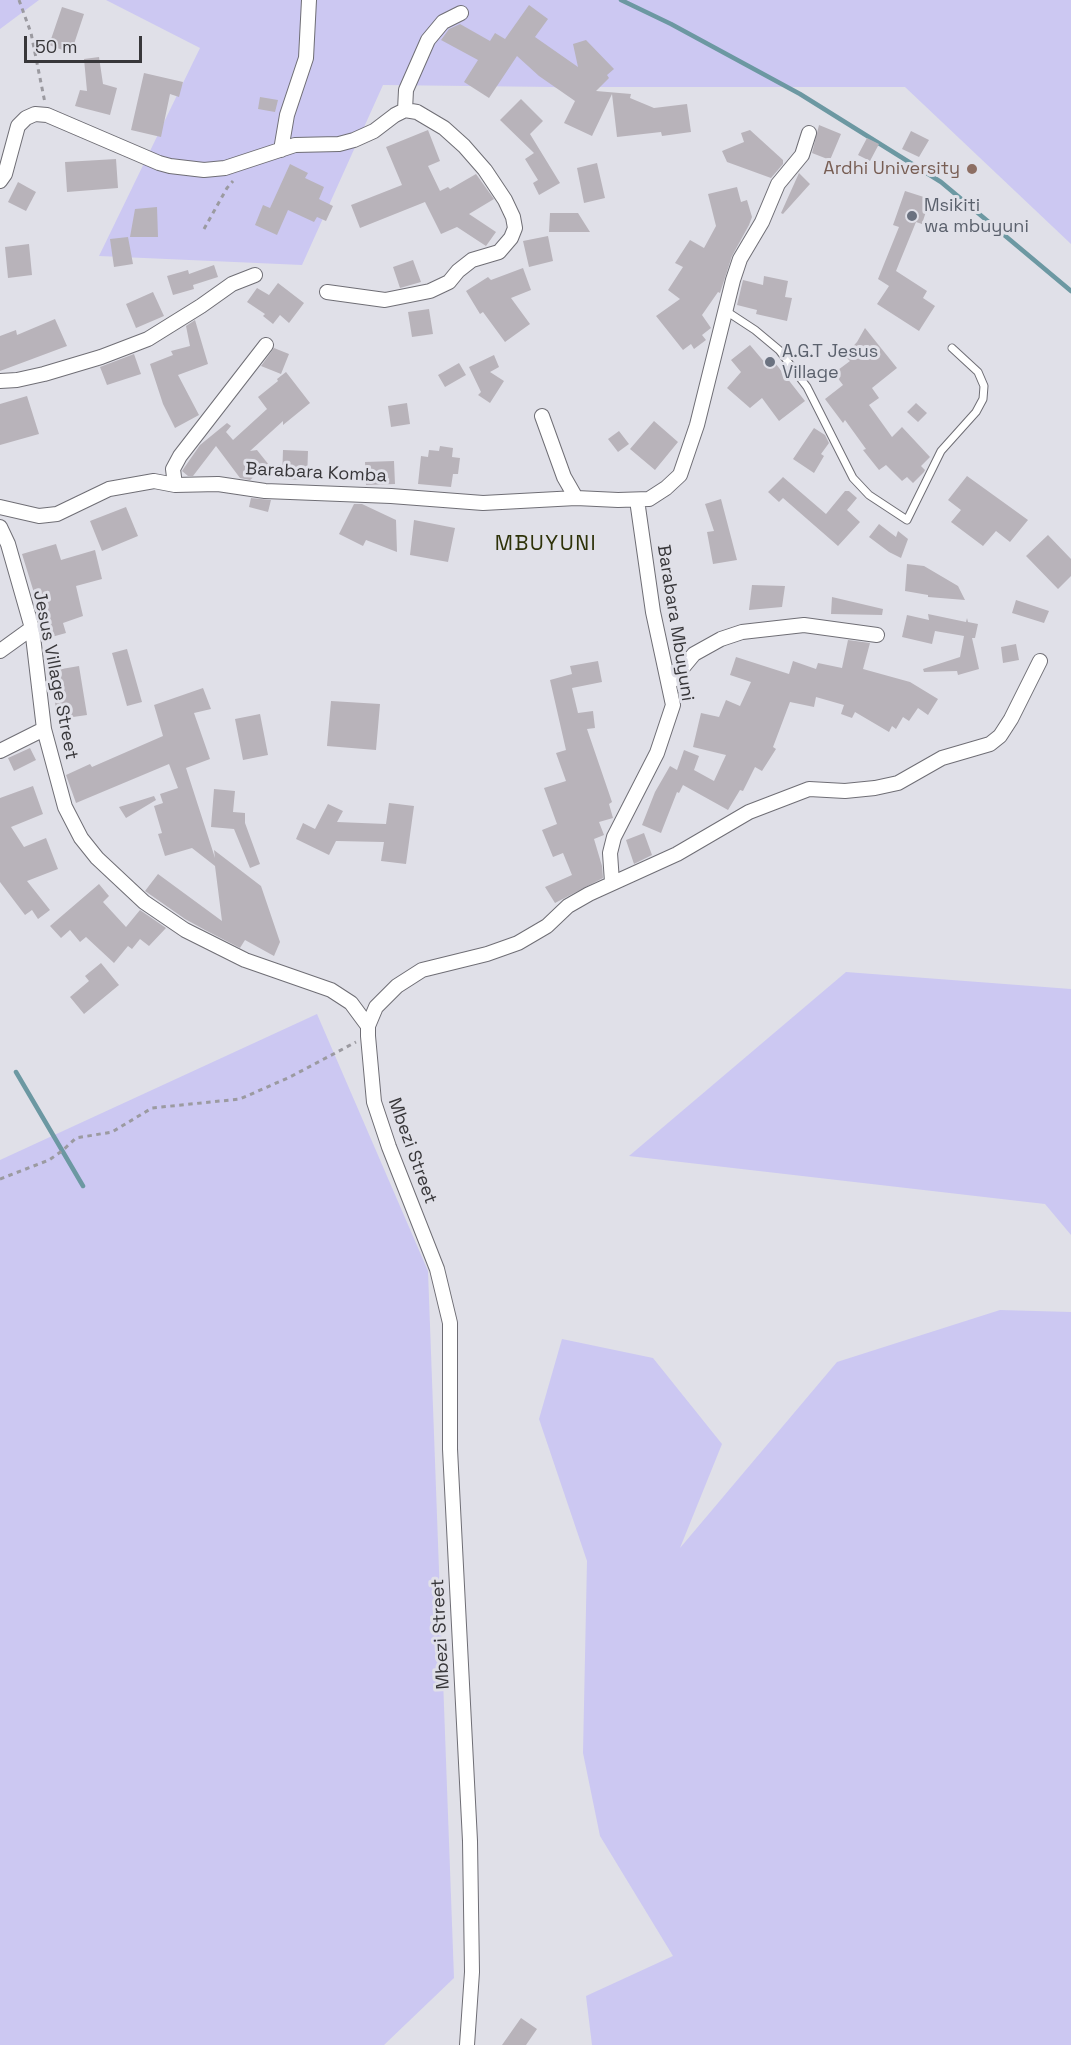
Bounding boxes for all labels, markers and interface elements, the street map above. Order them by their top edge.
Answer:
scale bar [27,24,146,62]
text: 50 m [35,35,77,58]
place label: Ardhi University [823,158,960,180]
marker: Ardhi University [965,162,979,176]
place label: Msikiti wa mbuyuni [924,195,1029,238]
marker: Msikiti wa mbuyuni [905,209,919,223]
place label: A.G.T Jesus Village [782,341,878,384]
marker: A.G.T Jesus Village [763,355,777,369]
street label: Barabara Komba [245,459,387,487]
district label: MBUYUNI [495,531,597,557]
street label: Barabara Mbuyuni [652,543,698,703]
street label: Jesus Village Street [28,589,82,761]
street label: Mbezi Street [383,1095,441,1207]
street label: Mbezi Street [427,1578,455,1690]

